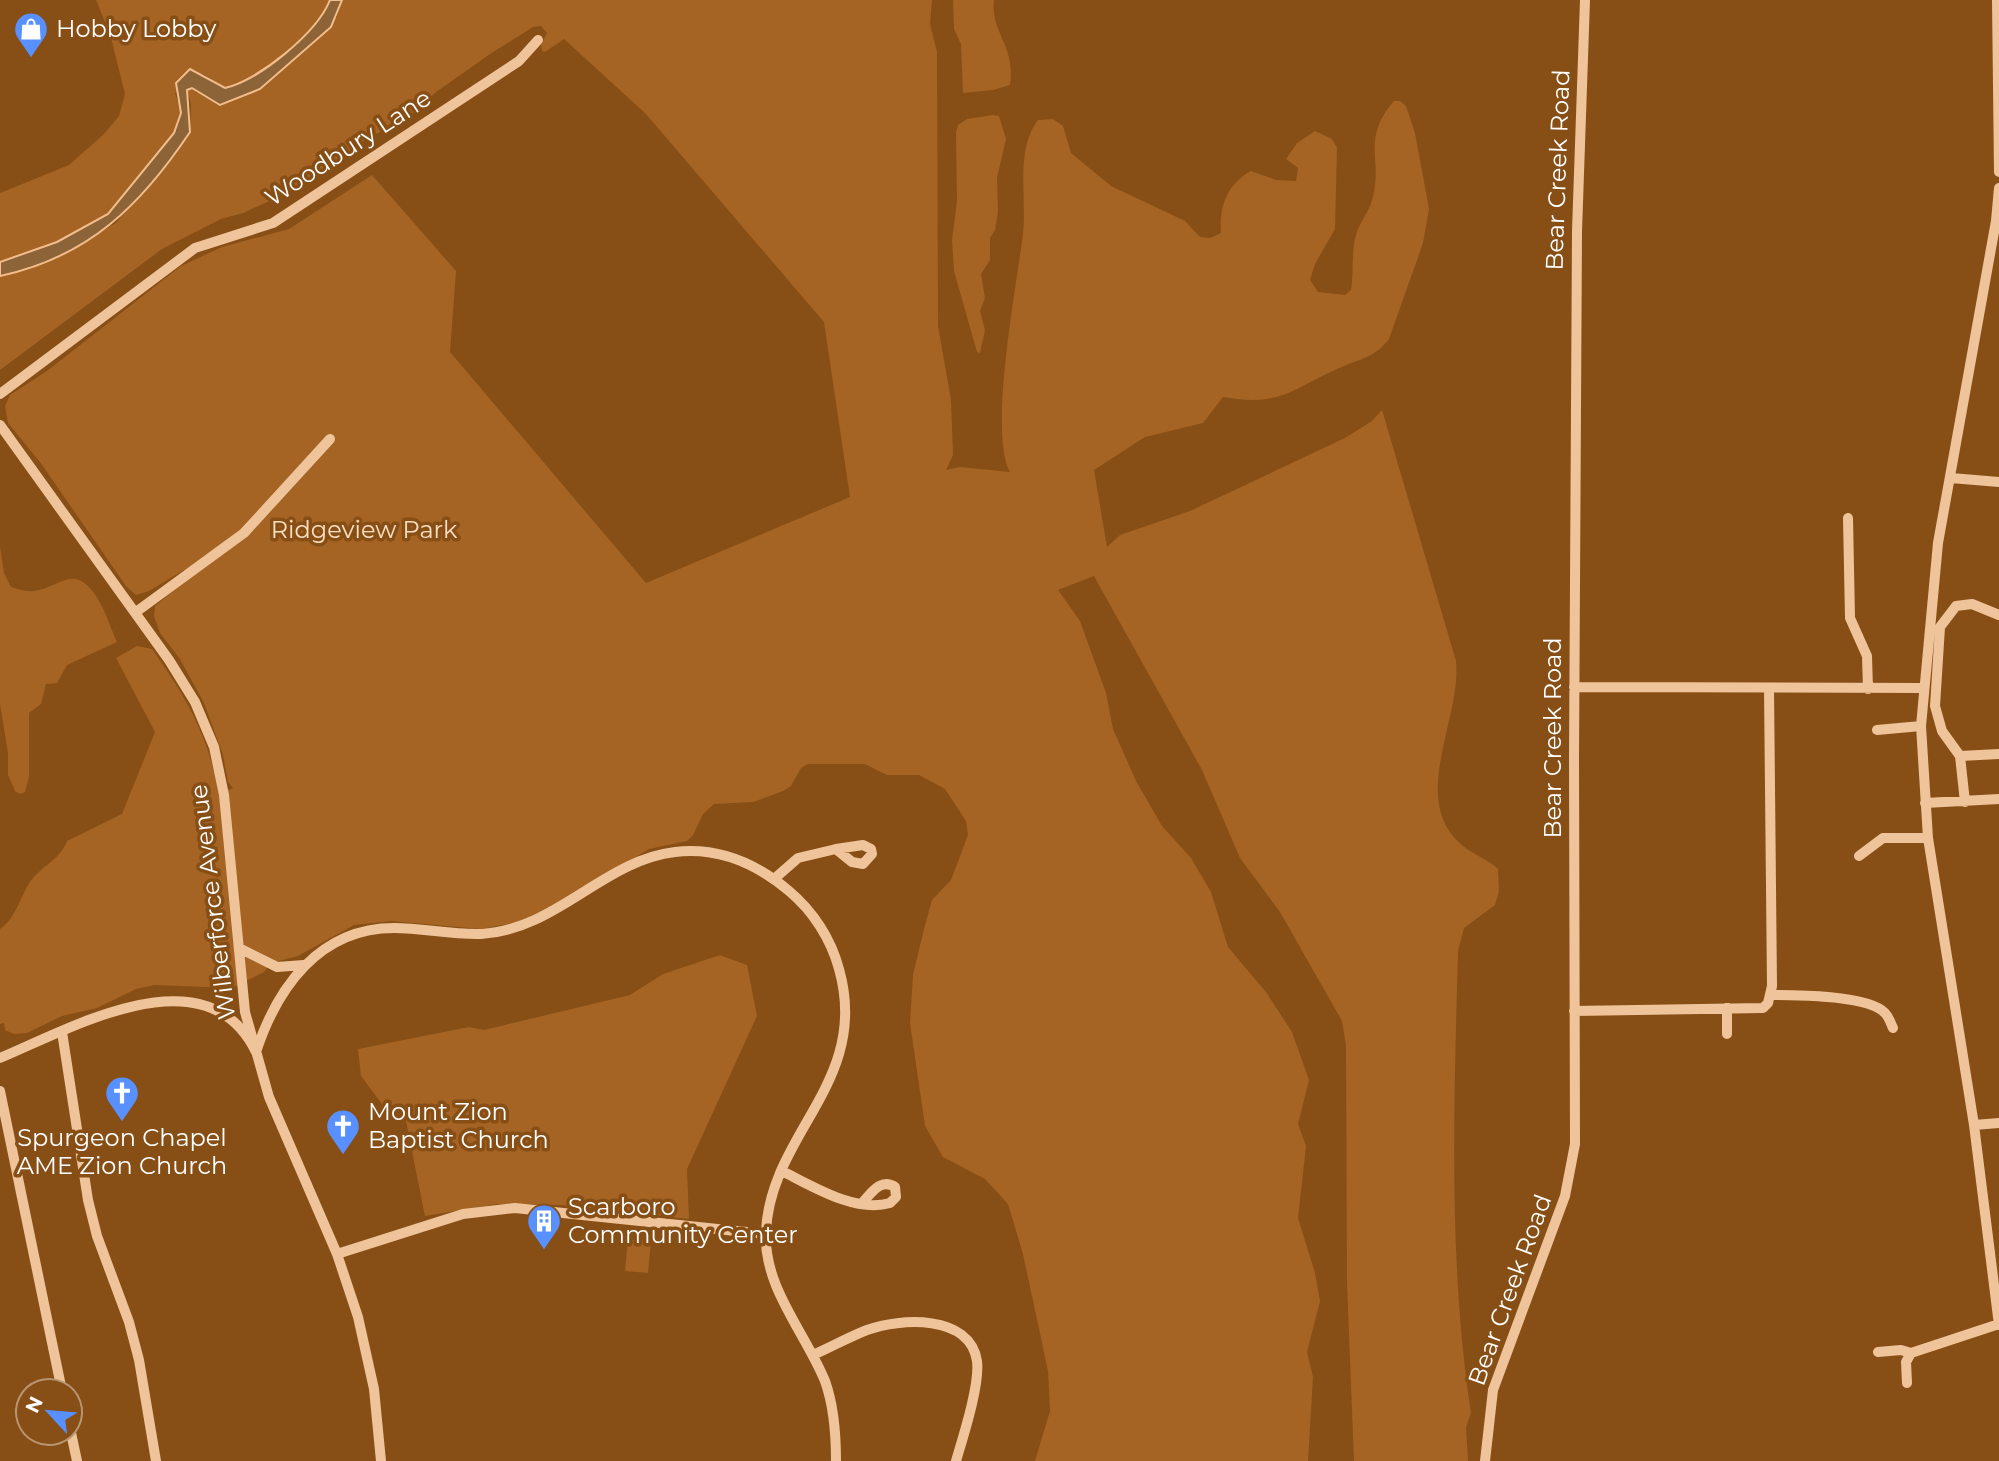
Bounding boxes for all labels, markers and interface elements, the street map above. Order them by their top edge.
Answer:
shop icon: Hobby Lobby [12,10,50,59]
place label: Hobby Lobby [56,14,216,43]
street label: Bear Creek Road [1540,69,1575,271]
street label: Woodbury Lane [259,83,436,212]
park label: Ridgeview Park [271,515,458,544]
street label: Bear Creek Road [1538,637,1567,839]
street label: Wilberforce Avenue [184,783,241,1021]
church icon: Spurgeon Chapel AME Zion Church [103,1074,141,1123]
place label: Mount Zion Baptist Church [368,1097,549,1154]
church icon: Mount Zion Baptist Church [324,1107,362,1156]
place label: Spurgeon Chapel AME Zion Church [17,1123,227,1180]
street label: Bear Creek Road [1462,1190,1558,1389]
place label: Scarboro Community Center [568,1192,798,1249]
building icon: Scarboro Community Center [525,1202,563,1251]
north arrow [14,1377,84,1447]
text: N [20,1393,48,1417]

